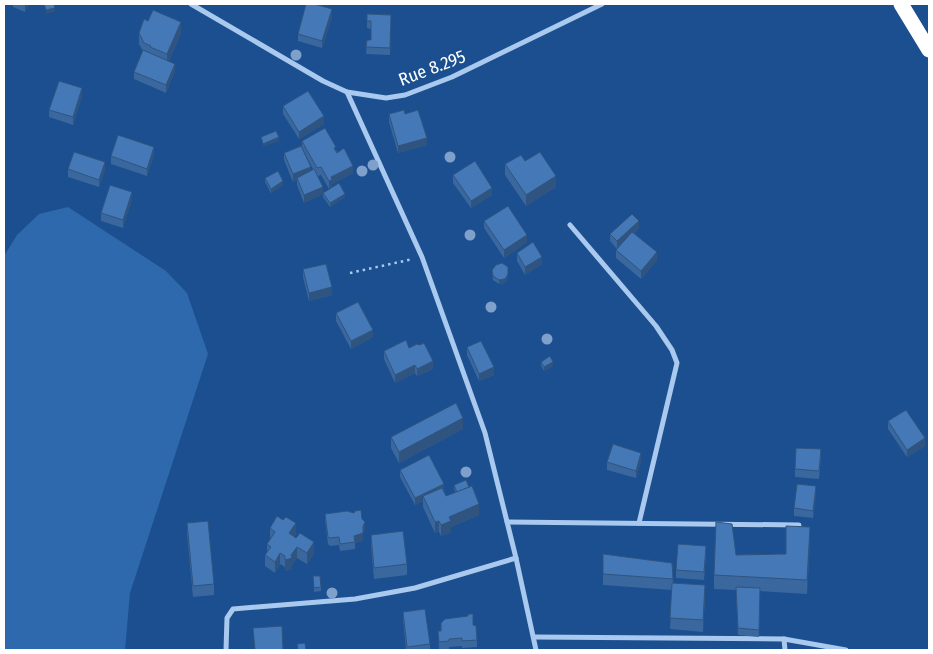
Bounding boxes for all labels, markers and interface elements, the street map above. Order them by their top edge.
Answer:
street label: Rue 8.295 [395,45,469,91]

